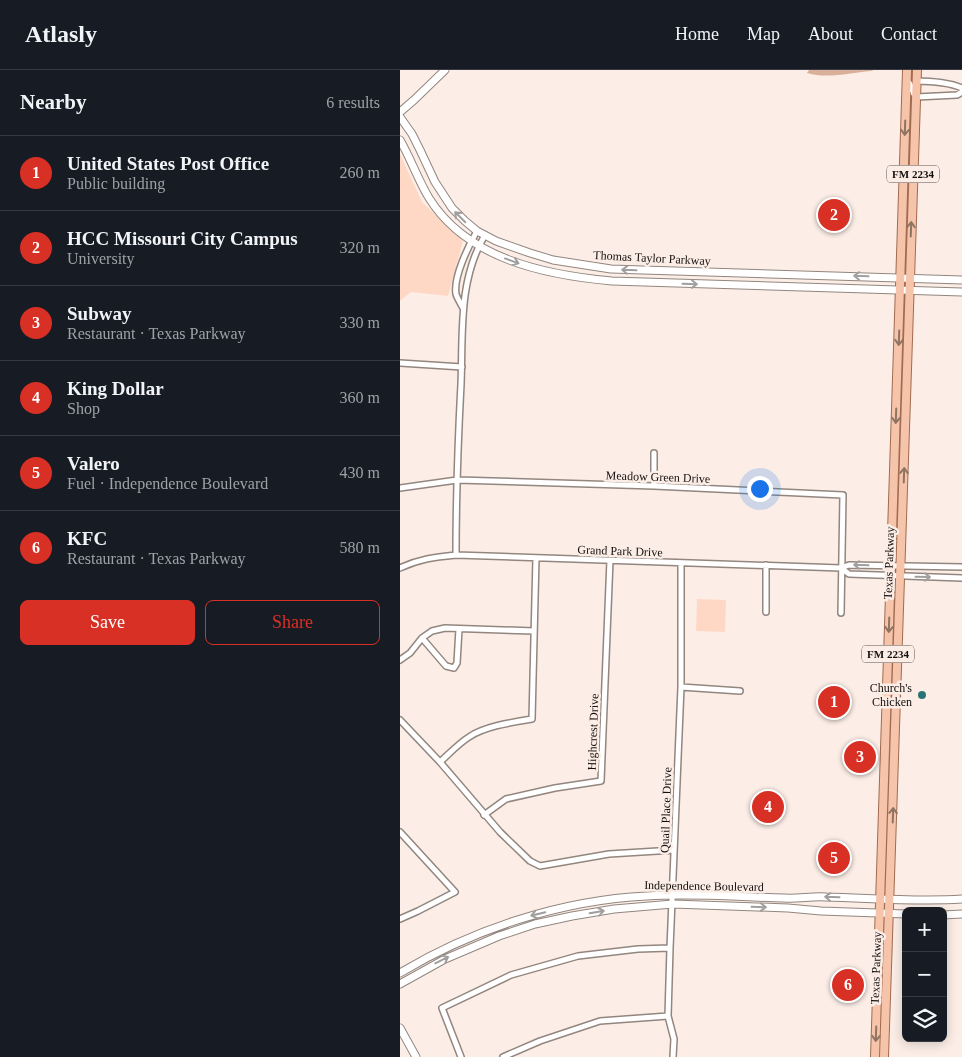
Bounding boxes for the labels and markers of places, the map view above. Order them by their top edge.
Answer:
pin: 2 [818,196,850,234]
place label: Church's Chicken [870,681,912,709]
pin: 1 [818,683,850,721]
marker: Church's Chicken [916,689,928,701]
pin: 3 [844,738,876,776]
pin: 4 [752,788,784,826]
pin: 5 [818,839,850,877]
pin: 6 [832,966,864,1004]

